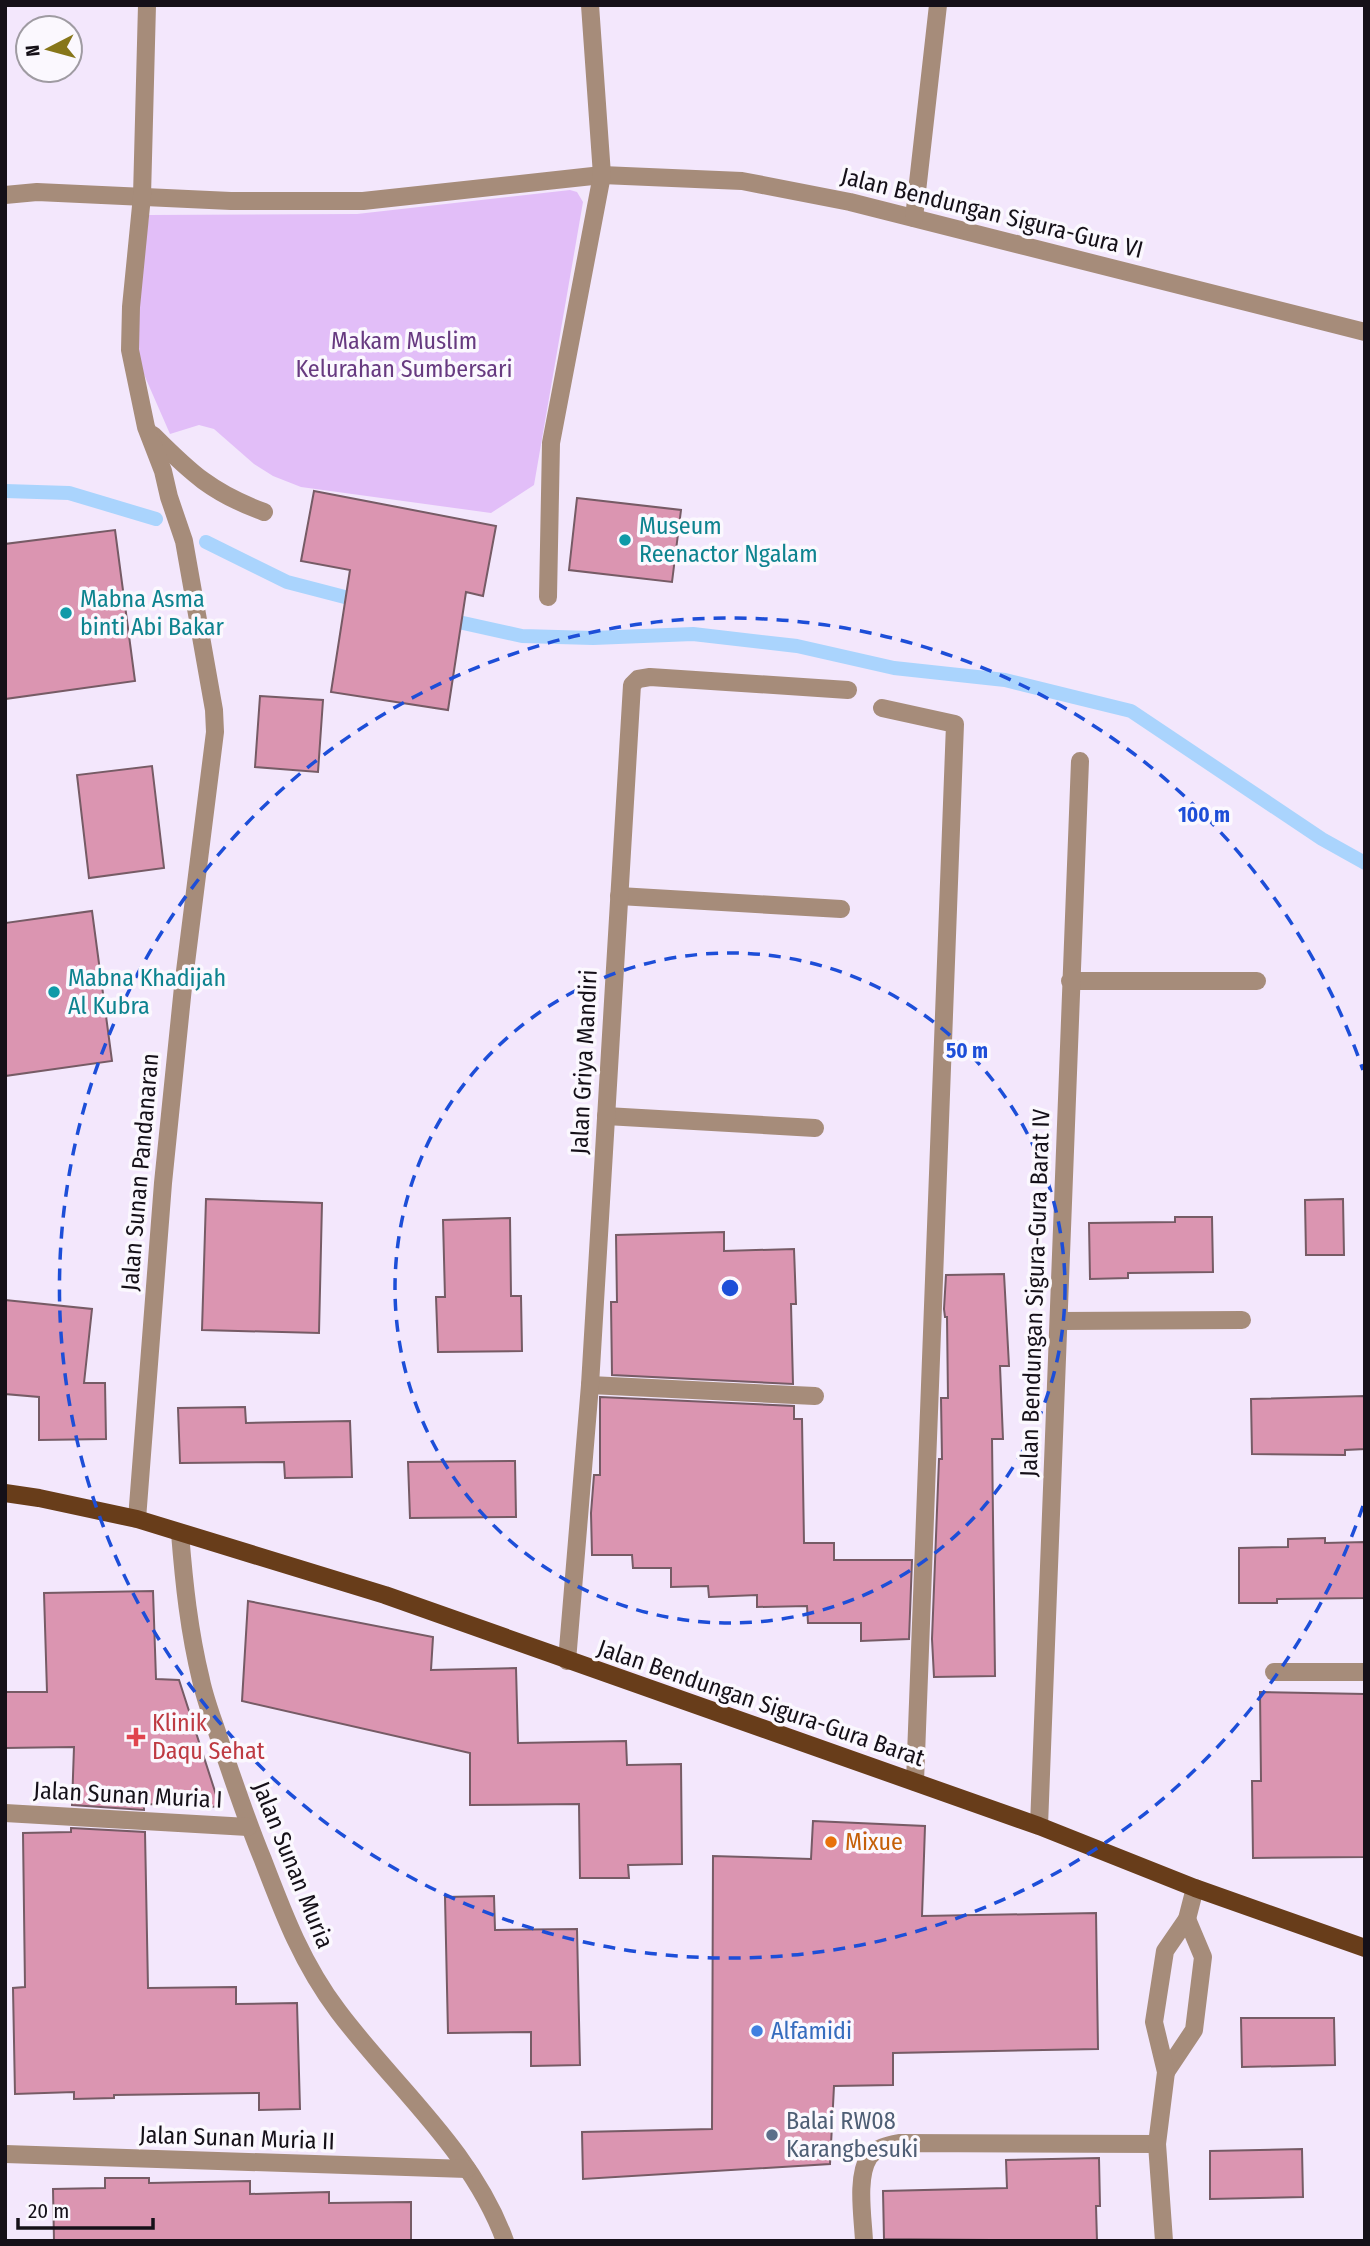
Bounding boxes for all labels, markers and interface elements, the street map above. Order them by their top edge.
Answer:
north arrow [14,14,84,84]
text: N [21,44,45,58]
street label: Jalan Bendungan Sigura-Gura VI [838,162,1146,264]
park label: Makam Muslim Kelurahan Sumbersari [295,327,513,383]
place label: Museum Reenactor Ngalam [639,512,818,568]
marker: Museum Reenactor Ngalam [617,532,633,548]
place label: Mabna Asma binti Abi Bakar [80,585,225,641]
marker: Mabna Asma binti Abi Bakar [58,605,74,621]
text: 100 m [1178,802,1230,828]
place label: Mabna Khadijah Al Kubra [68,964,226,1020]
street label: Jalan Griya Mandiri [565,969,603,1155]
marker: Mabna Khadijah Al Kubra [46,984,62,1000]
text: 50 m [946,1038,988,1064]
street label: Jalan Sunan Pandanaran [116,1052,164,1292]
street label: Jalan Bendungan Sigura-Gura Barat IV [1015,1108,1055,1477]
centre of rings [718,1276,742,1300]
street label: Jalan Bendungan Sigura-Gura Barat [594,1634,928,1772]
place label: Klinik Daqu Sehat [152,1709,265,1765]
marker: Klinik Daqu Sehat [126,1727,146,1747]
street label: Jalan Sunan Muria I [33,1776,223,1814]
street label: Jalan Sunan Muria [247,1778,339,1952]
place label: Mixue [845,1828,903,1856]
marker: Mixue [823,1834,839,1850]
place label: Alfamidi [771,2017,852,2045]
marker: Alfamidi [749,2023,765,2039]
place label: Balai RW08 Karangbesuki [786,2107,918,2163]
street label: Jalan Sunan Muria II [139,2121,335,2155]
marker: Balai RW08 Karangbesuki [764,2127,780,2143]
scale bar [18,2186,152,2230]
text: 20 m [28,2198,69,2224]

